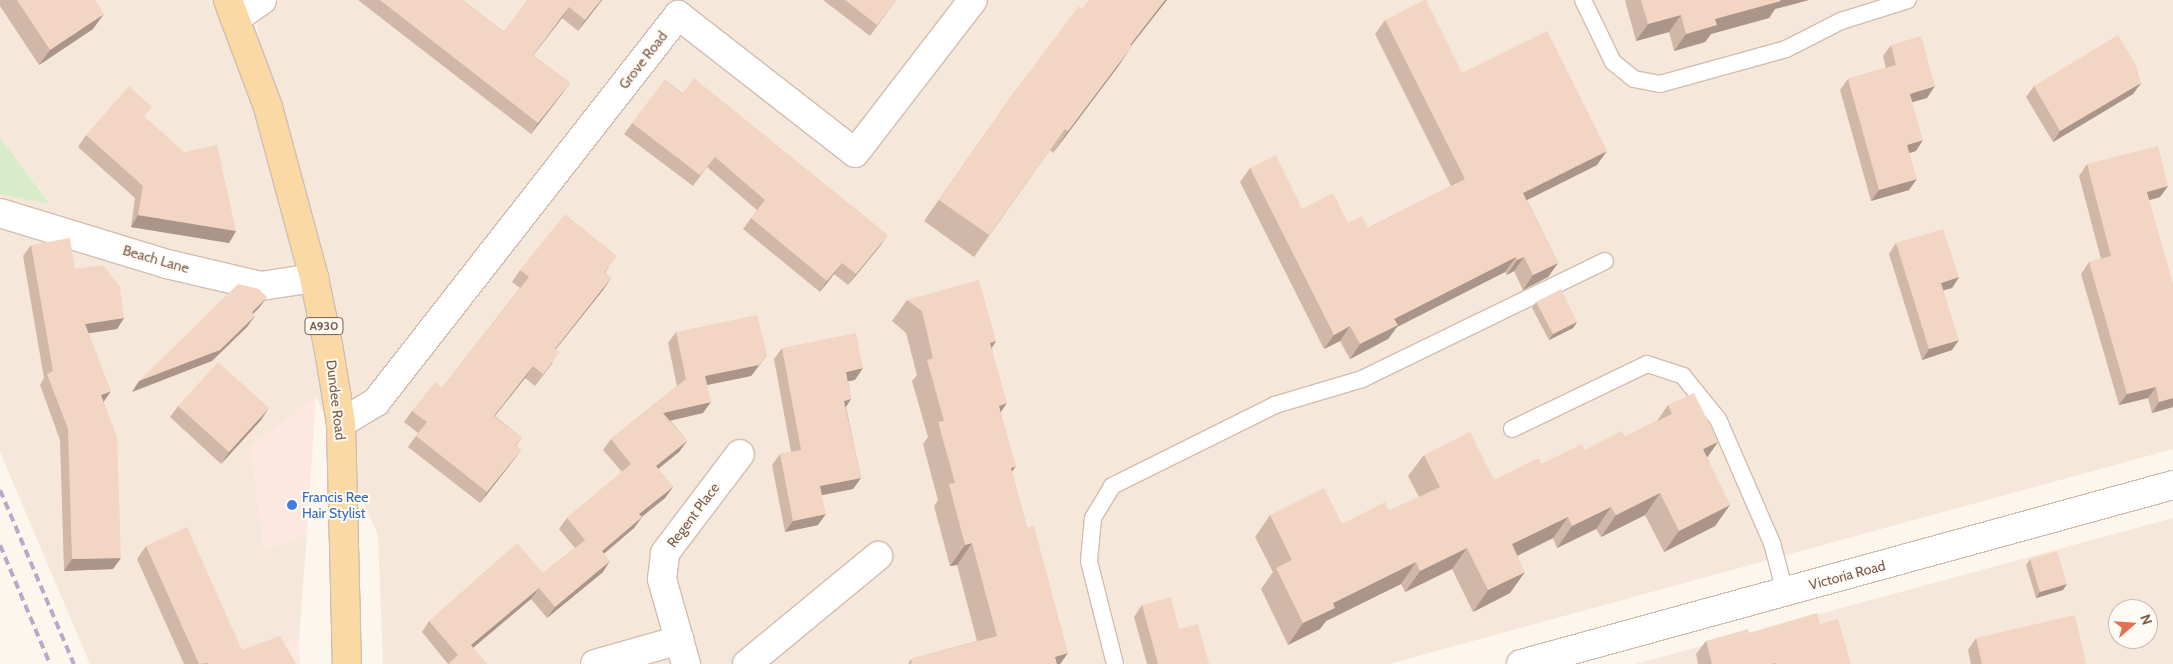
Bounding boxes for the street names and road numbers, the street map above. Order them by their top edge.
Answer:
street label: Grove Road [615,28,671,92]
street label: Beach Lane [121,242,191,276]
road number: A930 [304,316,344,336]
street label: Dundee Road [323,359,349,441]
street label: Regent Place [663,479,723,551]
street label: Victoria Road [1807,557,1887,593]

